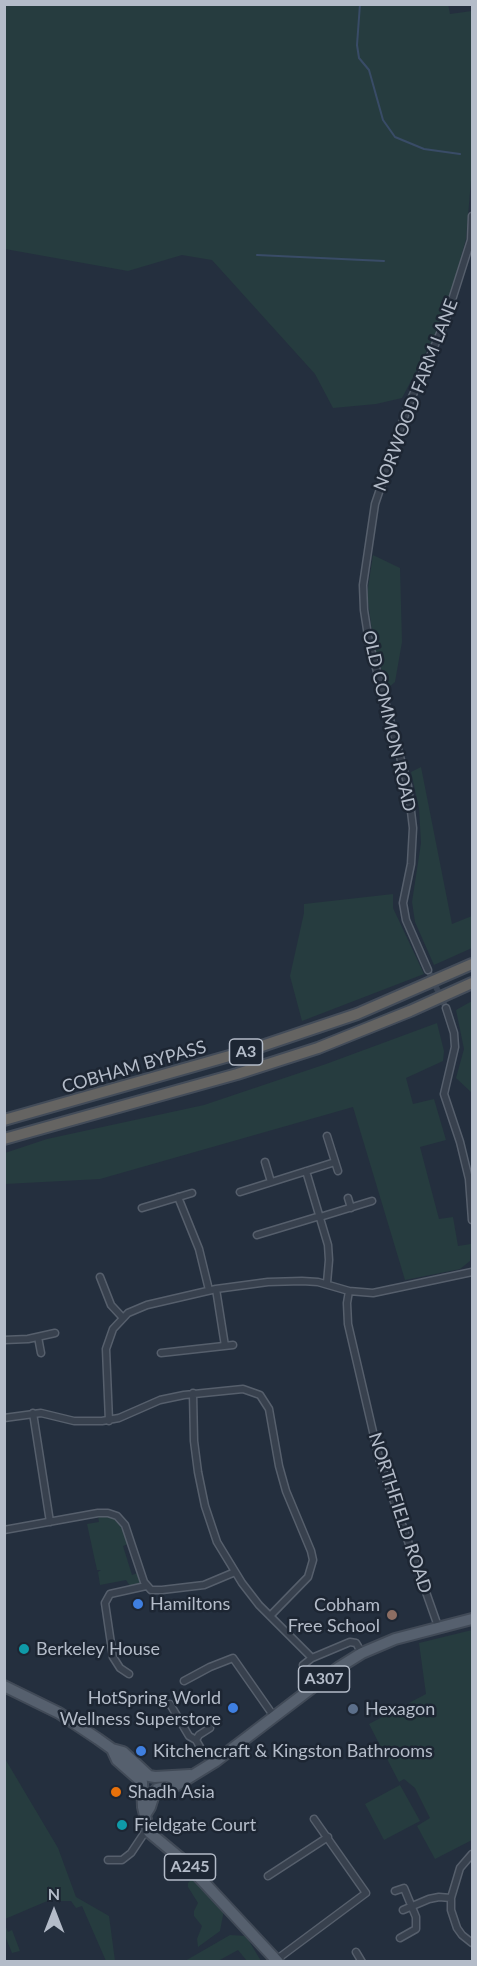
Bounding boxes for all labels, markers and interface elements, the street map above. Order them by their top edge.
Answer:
street label: NORWOOD FARM LANE [369,296,463,494]
street label: OLD COMMON ROAD [358,628,420,814]
street label: COBHAM BYPASS [59,1036,209,1098]
road number: A3 [230,1039,262,1065]
street label: NORTHFIELD ROAD [364,1430,436,1596]
place label: Hamiltons [150,1593,230,1615]
place label: Cobham Free School [288,1594,380,1636]
marker: Hamiltons [131,1597,145,1611]
marker: Cobham Free School [385,1608,399,1622]
place label: Berkeley House [36,1638,160,1660]
marker: Berkeley House [17,1642,31,1656]
road number: A307 [298,1666,350,1692]
place label: HotSpring World Wellness Superstore [60,1687,221,1730]
place label: Hexagon [365,1698,435,1720]
marker: HotSpring World Wellness Superstore [226,1701,240,1715]
marker: Hexagon [346,1702,360,1716]
place label: Kitchencraft & Kingston Bathrooms [153,1740,433,1762]
marker: Kitchencraft & Kingston Bathrooms [134,1744,148,1758]
place label: Shadh Asia [128,1781,215,1803]
marker: Shadh Asia [109,1785,123,1799]
place label: Fieldgate Court [134,1814,256,1836]
marker: Fieldgate Court [115,1818,129,1832]
road number: A245 [164,1854,216,1880]
north arrow [24,1882,84,1942]
text: N [48,1884,60,1903]

